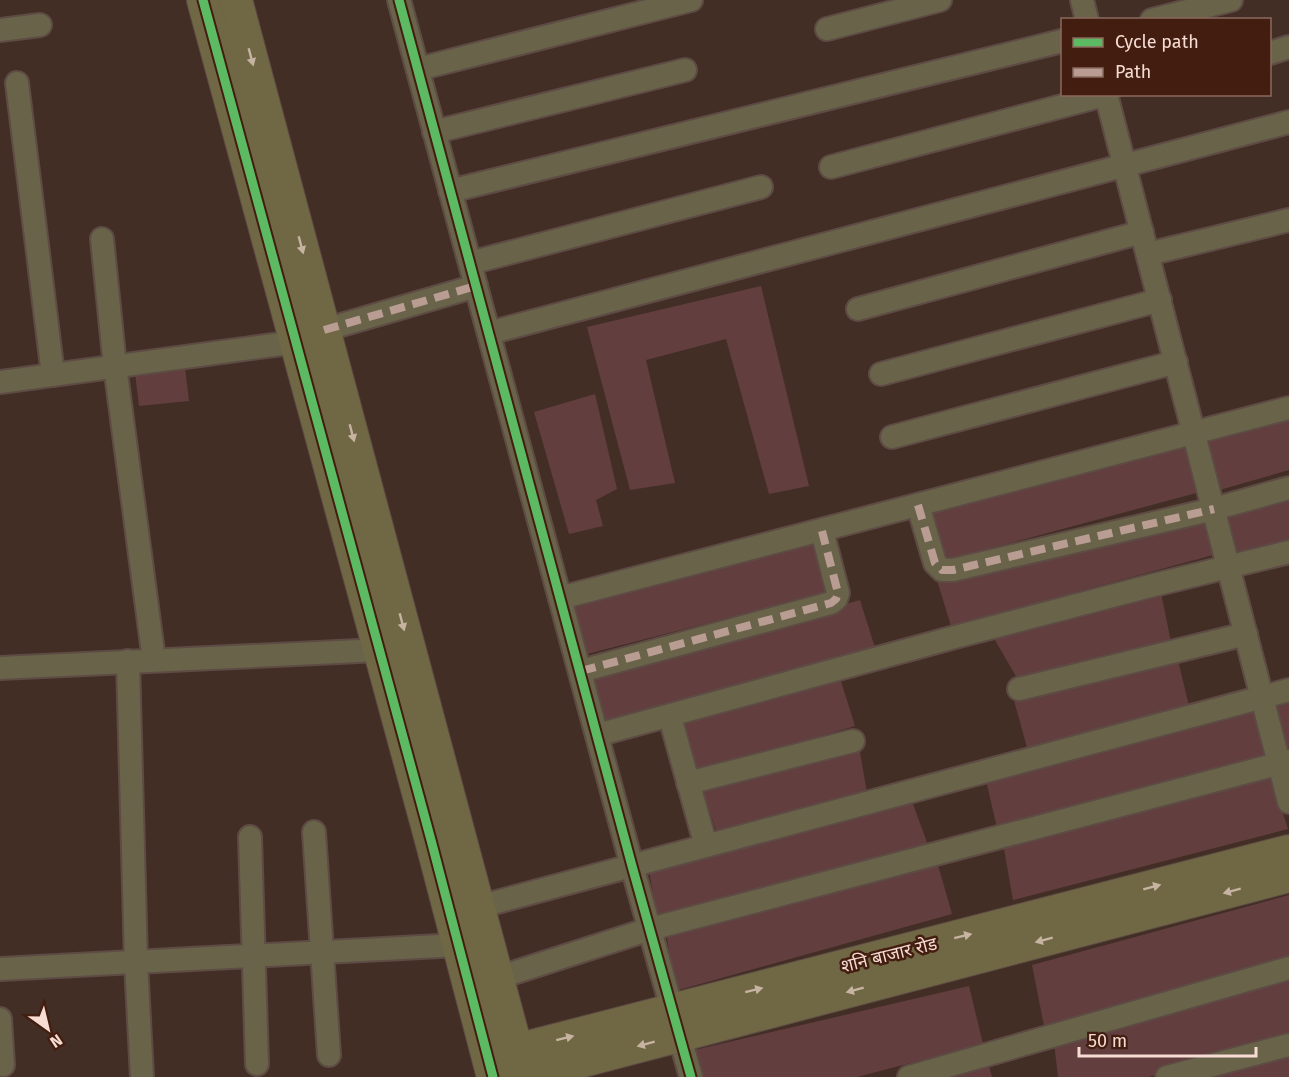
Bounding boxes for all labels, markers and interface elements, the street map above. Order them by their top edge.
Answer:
legend [1061,18,1271,96]
text: Cycle path [1115,31,1199,53]
one-way arrow [246,47,256,66]
text: Path [1115,61,1151,83]
one-way arrow [297,236,306,254]
one-way arrow [347,424,357,442]
one-way arrow [398,613,407,631]
one-way arrow [1143,882,1161,891]
one-way arrow [1223,887,1241,896]
one-way arrow [954,931,972,941]
street label: शनि बाजार रोड [839,932,940,978]
one-way arrow [1035,936,1053,946]
one-way arrow [745,985,763,995]
one-way arrow [846,985,864,995]
north arrow [18,999,78,1059]
scale bar [1079,1020,1256,1058]
text: N [46,1030,66,1052]
text: 50 m [1088,1030,1127,1052]
one-way arrow [556,1033,574,1043]
one-way arrow [637,1040,655,1050]

